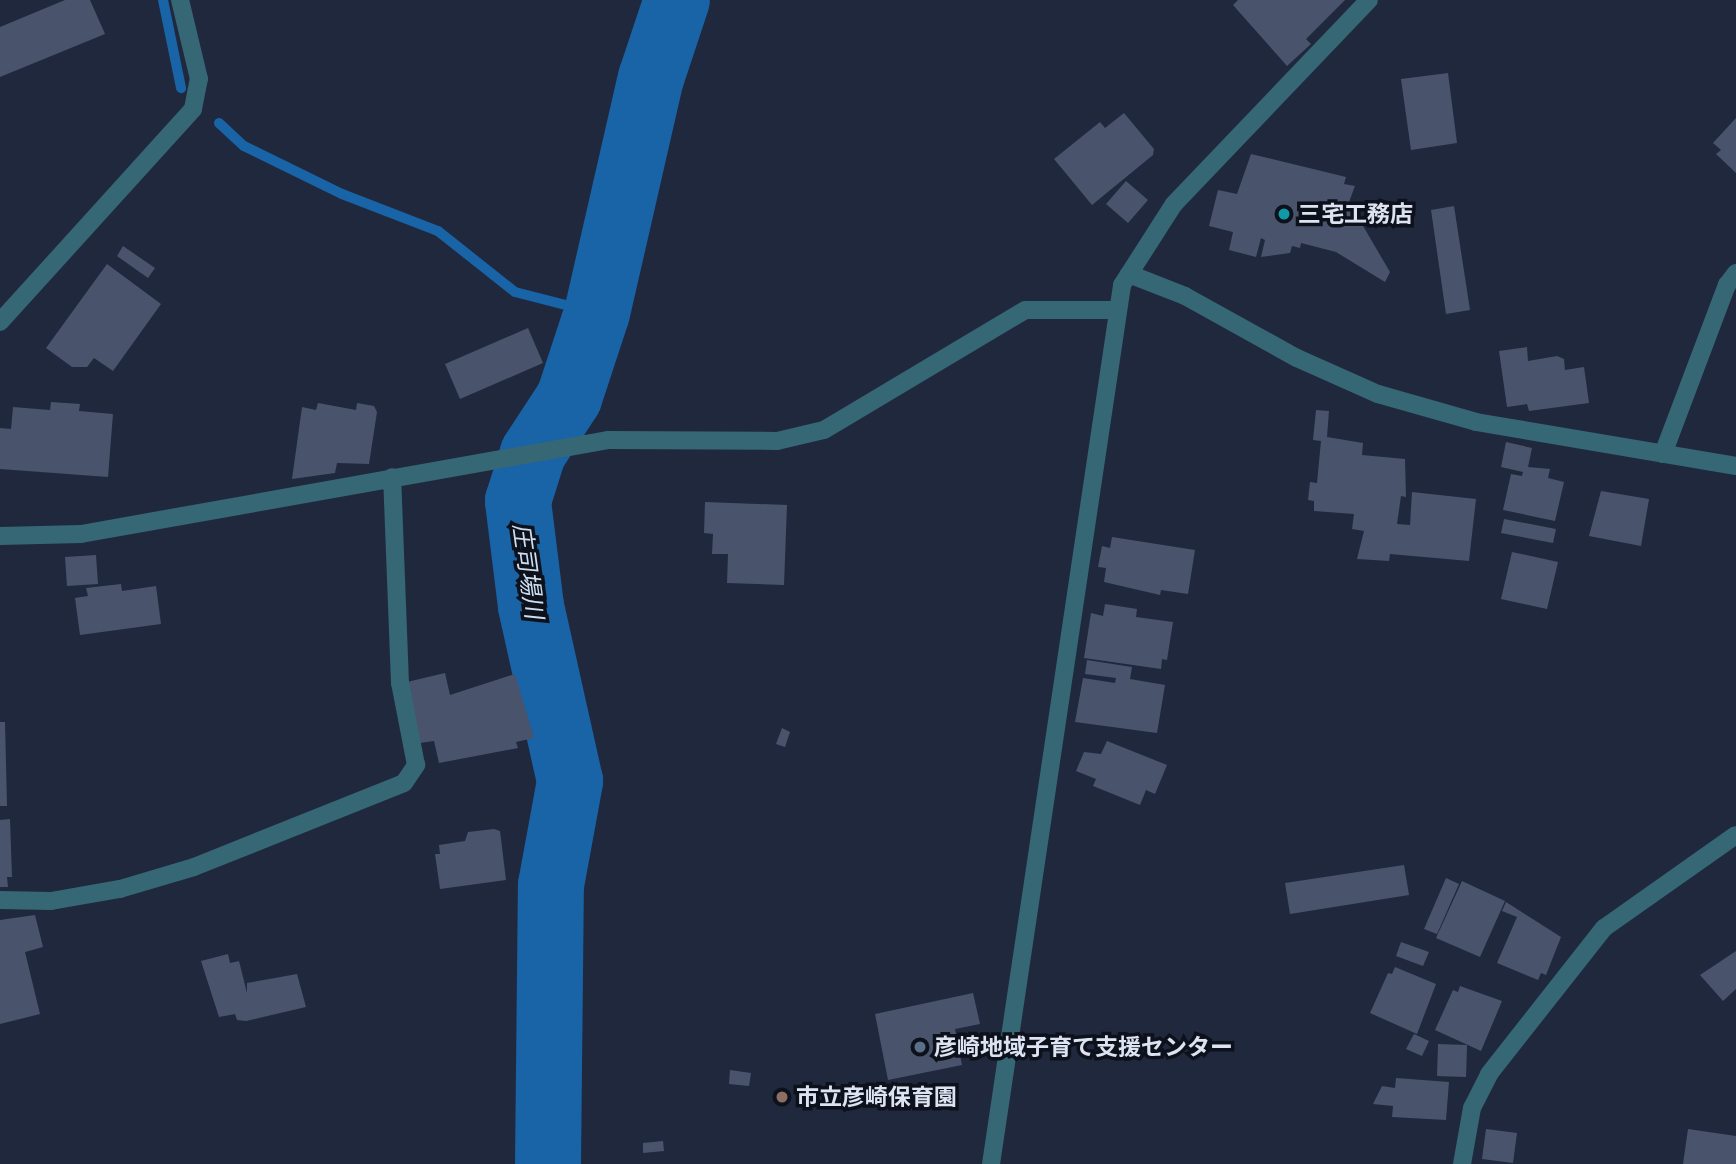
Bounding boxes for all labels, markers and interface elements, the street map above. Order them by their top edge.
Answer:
place label: 三宅工務店 [1298,200,1413,228]
marker: 三宅工務店 [1276,206,1292,222]
water label: 庄司場川 [507,521,549,621]
place label: 彦崎地域子育て支援センター [934,1033,1233,1061]
marker: 彦崎地域子育て支援センター [912,1039,928,1055]
place label: 市立彦崎保育園 [796,1083,957,1111]
marker: 市立彦崎保育園 [774,1089,790,1105]

